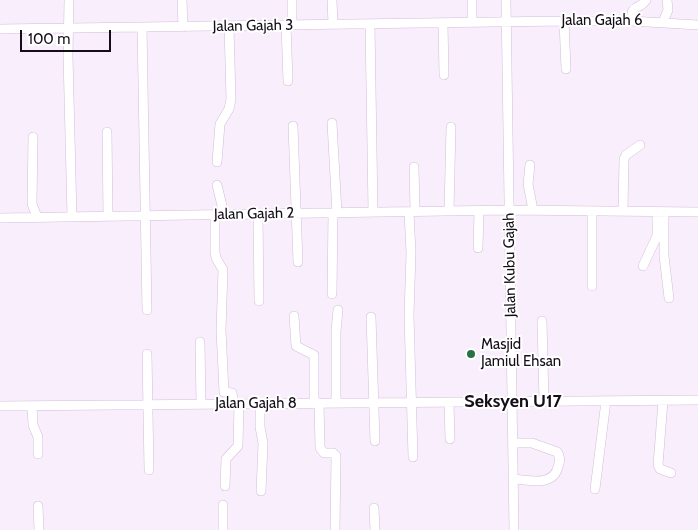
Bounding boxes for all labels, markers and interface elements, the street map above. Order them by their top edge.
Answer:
street label: Jalan Gajah 6 [561,12,643,30]
street label: Jalan Gajah 3 [213,16,293,36]
scale bar [22,20,114,52]
text: 100 m [28,30,70,48]
street label: Jalan Gajah 2 [214,204,294,224]
street label: Jalan Kubu Gajah [500,212,520,318]
place label: Masjid Jamiul Ehsan [481,336,561,371]
marker: Masjid Jamiul Ehsan [465,348,477,360]
district label: Seksyen U17 [464,391,562,413]
street label: Jalan Gajah 8 [215,395,297,413]

